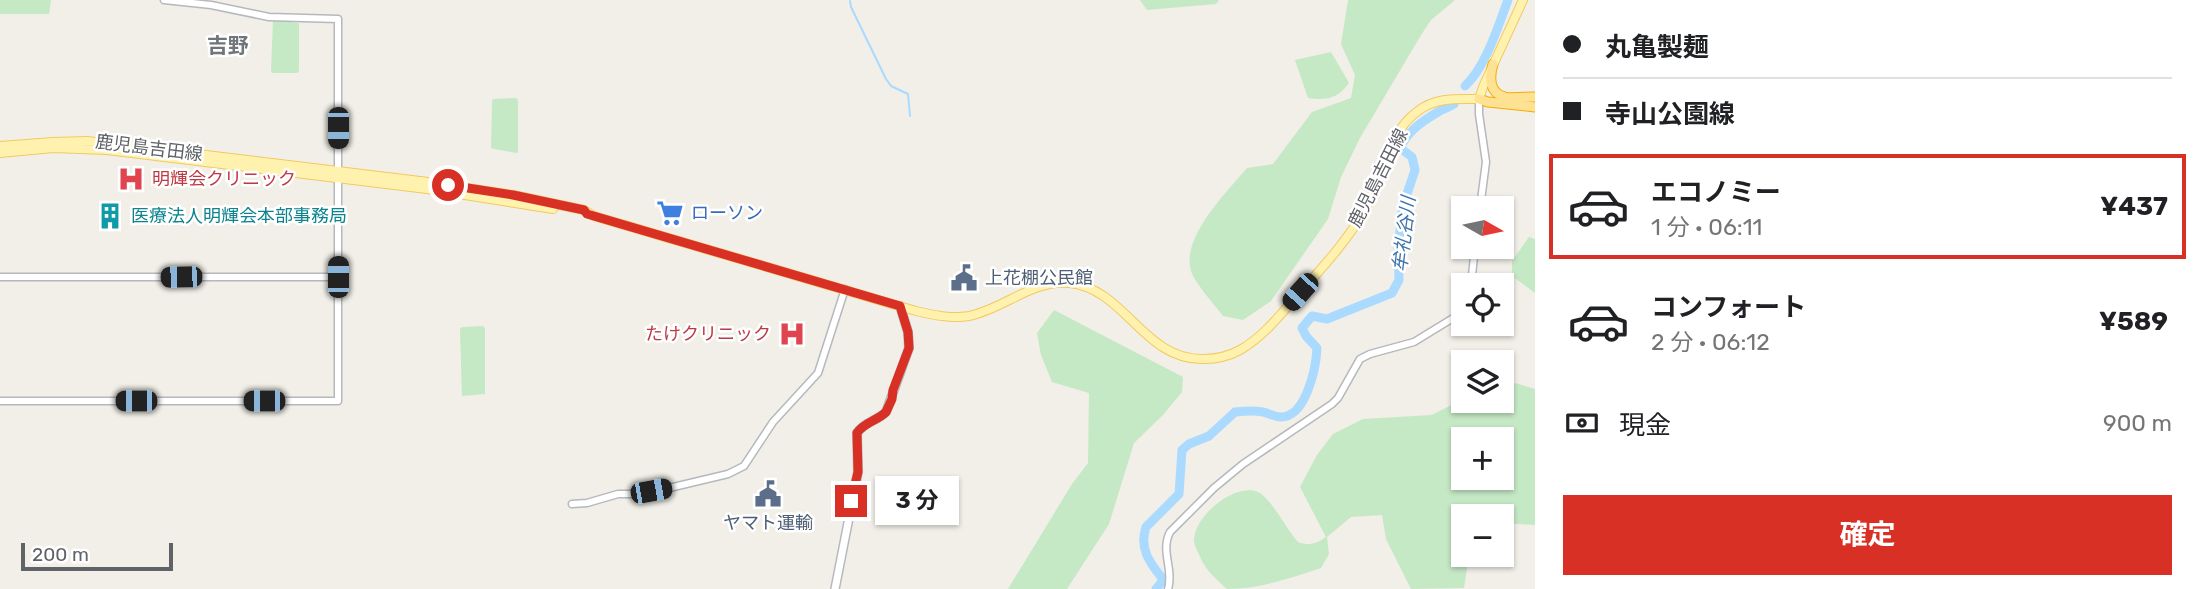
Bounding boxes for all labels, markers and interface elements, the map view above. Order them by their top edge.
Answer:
text: 丸亀製麺 [1605,32,1709,63]
district label: 吉野 [207,33,249,58]
text: 寺山公園線 [1605,99,1735,130]
car [328,107,349,149]
street label: 鹿児島吉田線 [1344,125,1412,231]
street label: 鹿児島吉田線 [94,131,204,165]
hospital icon: 明輝会クリニック [116,164,146,194]
place label: 明輝会クリニック [152,168,296,190]
route start [432,169,464,201]
icon: car [1567,175,1630,238]
text: エコノミー [1651,177,1781,208]
text: ¥437 [2100,191,2168,222]
water label: 牟礼谷川 [1388,193,1420,273]
north arrow [1451,196,1514,259]
map controls [1451,196,1514,567]
supermarket icon: ローソン [655,198,685,228]
building icon: 医療法人明輝会本部事務局 [95,201,125,231]
place label: ローソン [691,202,763,224]
place label: 医療法人明輝会本部事務局 [131,205,347,227]
text: 1 分 · 06:11 [1651,213,1762,241]
car [328,256,349,298]
public building icon: 上花棚公民館 [949,263,979,293]
car [160,266,203,288]
place label: 上花棚公民館 [985,267,1093,289]
car [1279,269,1322,315]
button: locate [1451,273,1514,336]
icon: car [1567,290,1630,353]
text: コンフォート [1651,292,1806,323]
text: ¥589 [2099,306,2168,337]
hospital icon: たけクリニック [777,319,807,349]
place label: たけクリニック [645,323,771,345]
text: 2 分 · 06:12 [1651,328,1770,356]
button: layers [1451,350,1514,413]
car [116,391,158,412]
car [244,391,286,412]
icon: cash [1563,404,1601,442]
text: 900 m [2103,409,2172,437]
text: 現金 [1619,410,1671,441]
button: + [1451,427,1514,490]
callout: 3 分 [876,476,959,526]
car [629,477,674,505]
public building icon: ヤマト運輸 [753,479,783,509]
route end [835,485,867,517]
text: 3 分 [895,486,939,514]
button: 確定 [1563,495,2172,575]
button: − [1451,504,1514,567]
place label: ヤマト運輸 [723,512,813,534]
scale bar [21,540,173,572]
text: 200 m [32,543,89,566]

